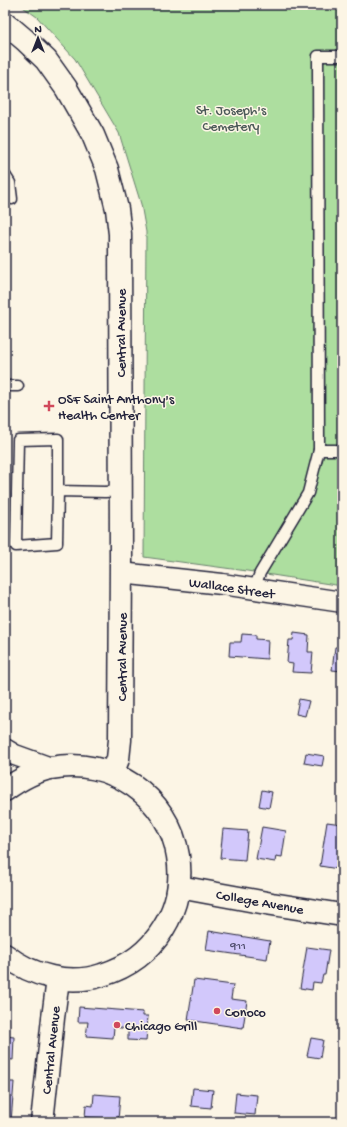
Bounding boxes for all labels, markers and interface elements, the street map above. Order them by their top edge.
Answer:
north arrow [18,18,58,58]
text: N [34,24,42,36]
park label: St. Joseph's Cemetery [196,103,267,136]
street label: Central Avenue [114,288,131,377]
place label: OSF Saint Anthony's Health Center [58,392,175,425]
marker: OSF Saint Anthony's Health Center [43,400,55,412]
street label: Wallace Street [188,575,277,604]
street label: Central Avenue [115,612,132,701]
street label: College Avenue [214,887,306,920]
house number: 911 [229,940,246,954]
street label: Central Avenue [39,1005,66,1095]
place label: Conoco [225,1005,266,1022]
marker: Conoco [212,1006,222,1016]
place label: Chicago Grill [125,1019,197,1036]
marker: Chicago Grill [112,1020,122,1030]

